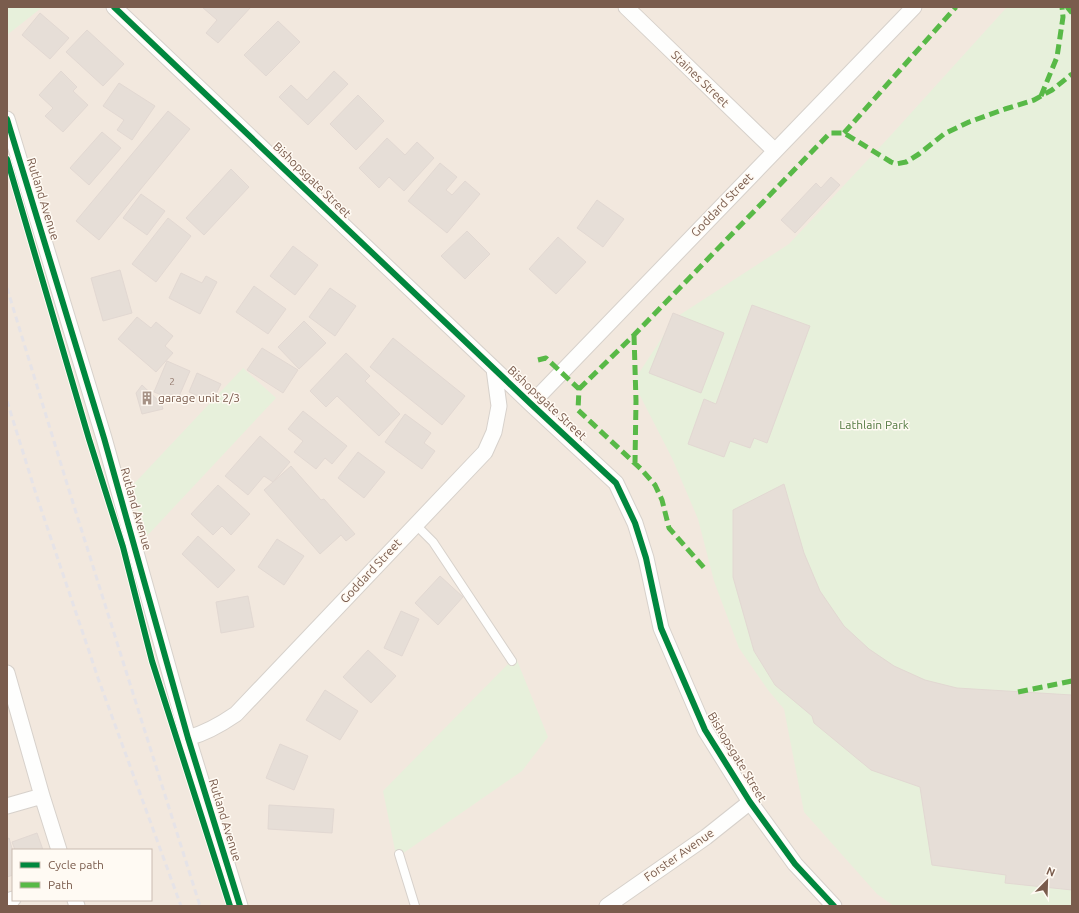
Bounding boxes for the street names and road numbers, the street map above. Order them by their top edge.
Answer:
street label: Staines Street [669,48,732,110]
street label: Bishopsgate Street [271,139,354,220]
street label: Rutland Avenue [25,156,62,242]
street label: Goddard Street [688,170,755,239]
street label: Bishopsgate Street [505,363,589,443]
street label: Rutland Avenue [118,466,155,552]
street label: Goddard Street [338,536,404,605]
street label: Bishopsgate Street [705,709,770,804]
street label: Rutland Avenue [207,777,244,863]
street label: Forster Avenue [641,826,716,883]

